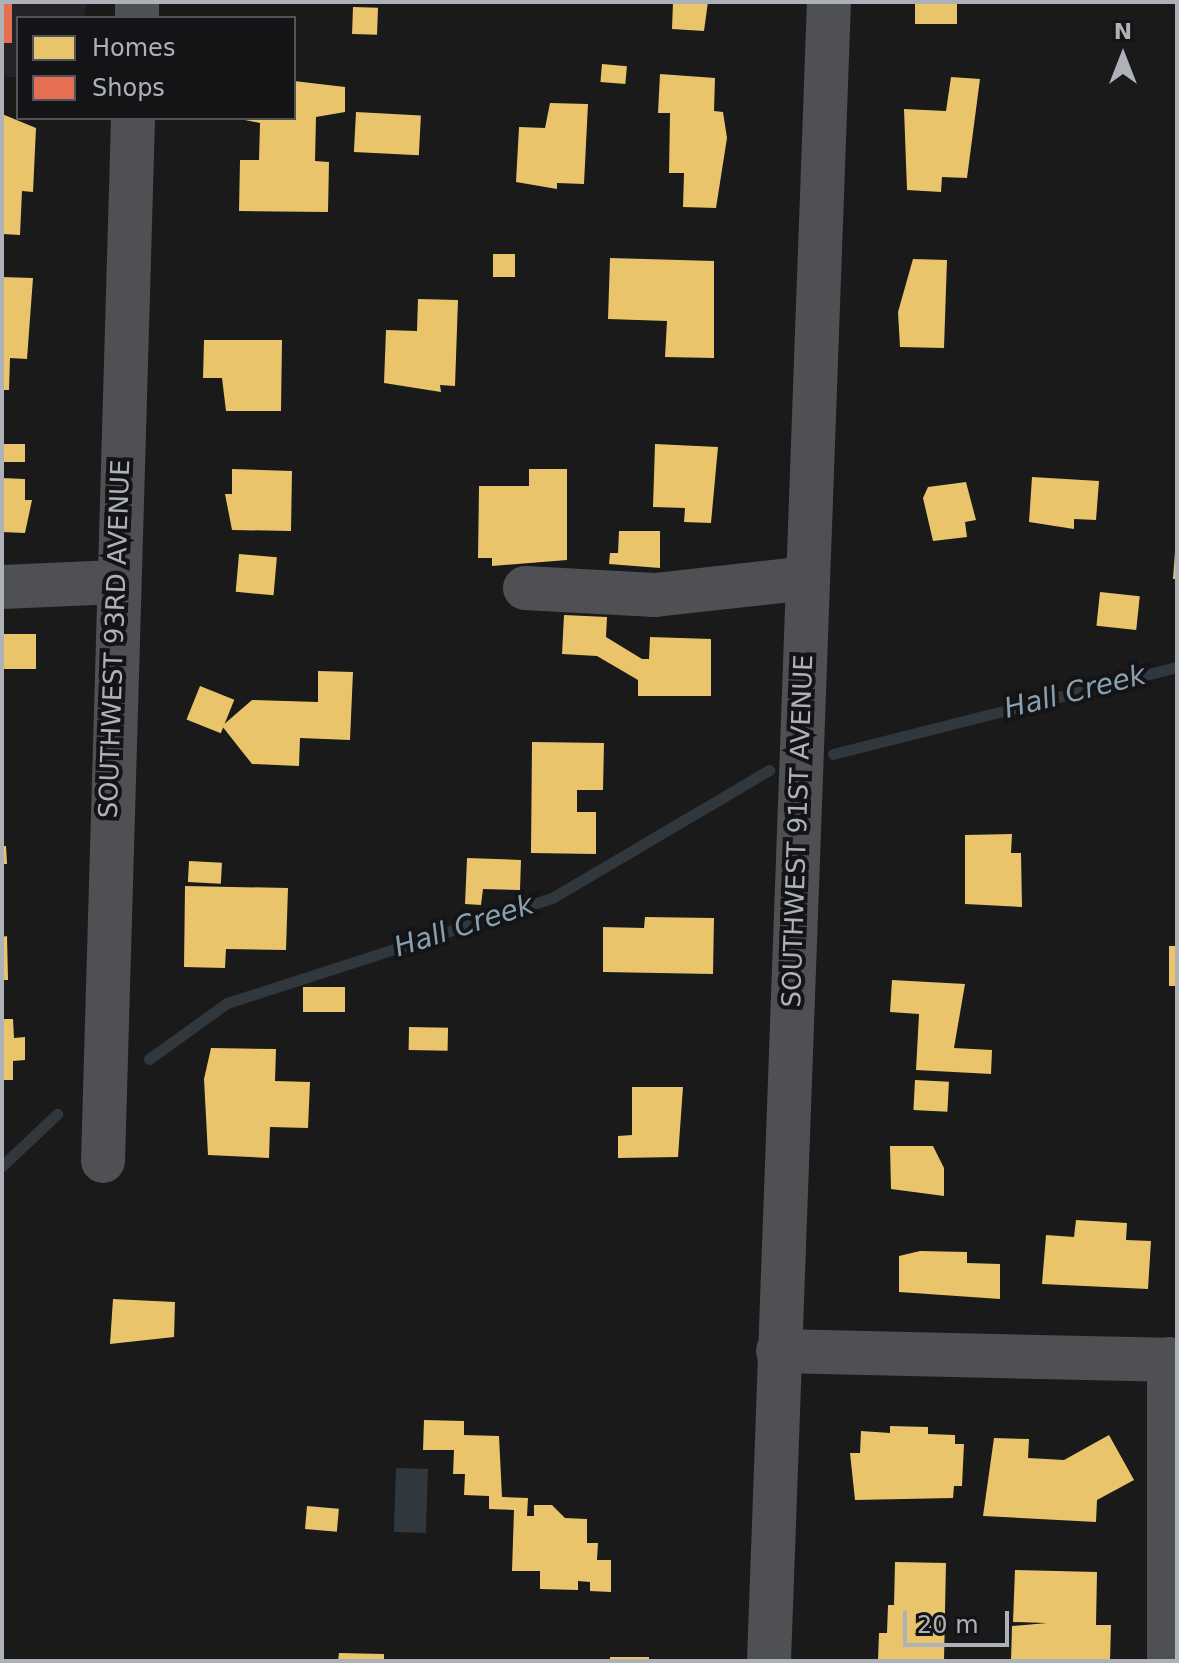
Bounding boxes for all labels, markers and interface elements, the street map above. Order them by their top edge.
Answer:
legend [16,16,296,120]
north arrow [1083,16,1163,96]
text: N [1114,19,1132,44]
text: Homes [92,34,175,62]
text: Shops [92,74,165,102]
street label: SOUTHWEST 93RD AVENUE [93,459,137,819]
street label: SOUTHWEST 91ST AVENUE [776,654,820,1008]
water label: Hall Creek [1001,658,1149,726]
water label: Hall Creek [390,888,538,964]
scale bar [907,1595,1013,1645]
text: 20 m [917,1611,979,1639]

